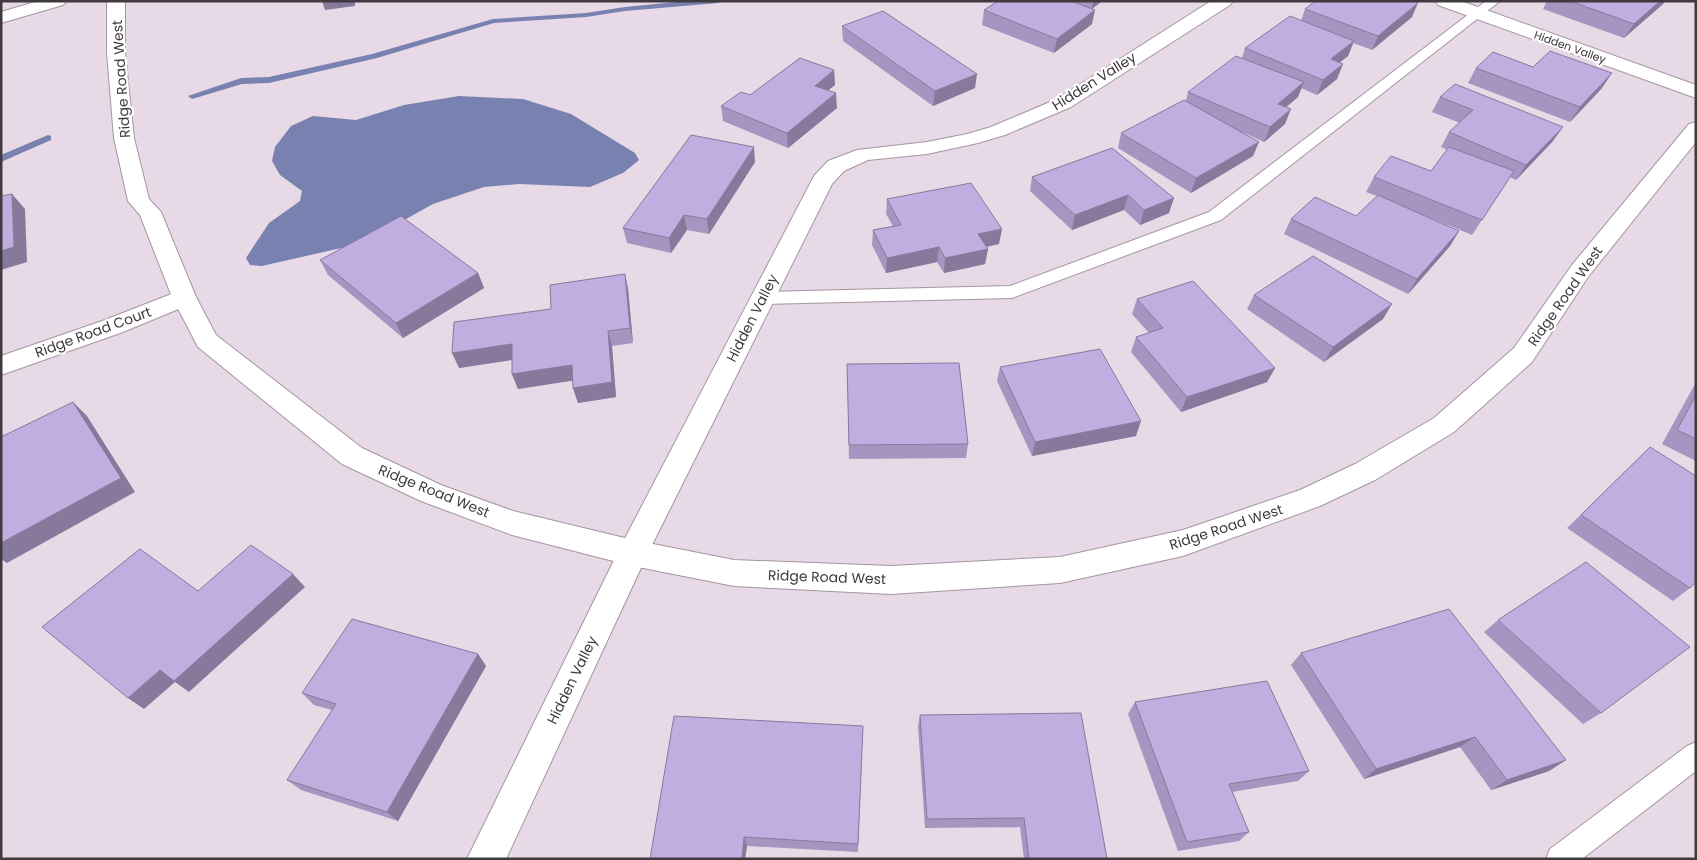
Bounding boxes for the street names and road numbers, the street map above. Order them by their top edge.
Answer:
street label: Ridge Road West [107,19,135,139]
street label: Hidden Valley [1532,27,1609,68]
street label: Hidden Valley [1048,47,1140,115]
street label: Ridge Road West [1523,242,1607,350]
street label: Hidden Valley [721,271,783,365]
street label: Ridge Road Court [32,302,154,362]
street label: Ridge Road West [375,460,493,522]
street label: Ridge Road West [1167,499,1285,555]
street label: Ridge Road West [768,565,886,589]
street label: Hidden Valley [542,632,602,727]

